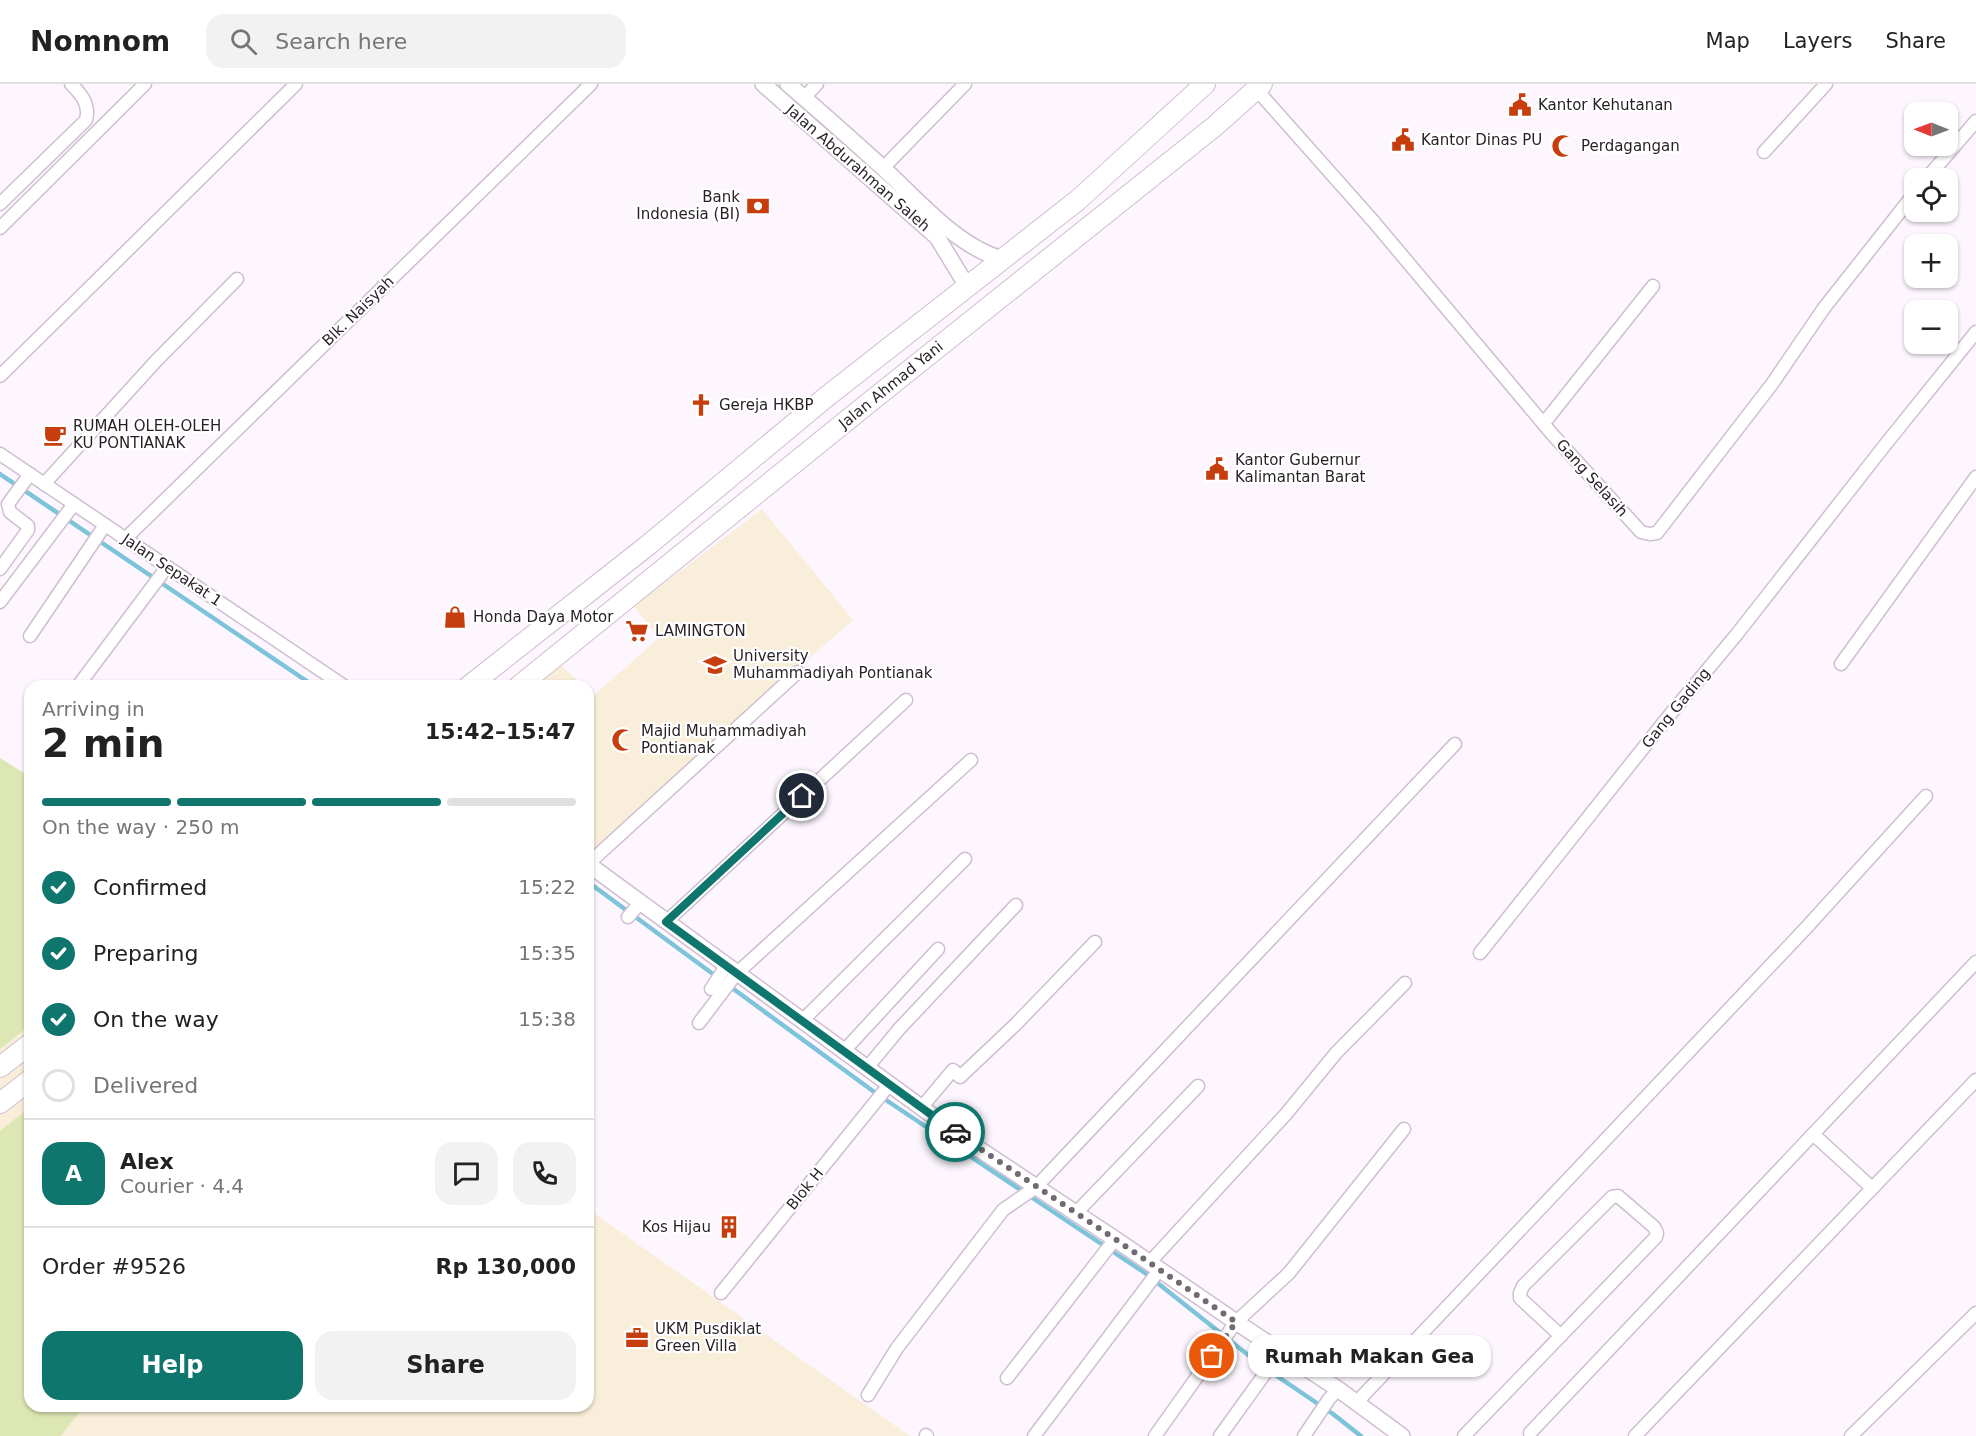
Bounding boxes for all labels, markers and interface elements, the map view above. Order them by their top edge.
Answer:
search box [206,14,626,68]
text: Nomnom [30,25,170,58]
icon: search [227,25,260,58]
text: Search here [275,29,407,54]
text: Map [1706,29,1750,53]
text: Layers [1783,29,1852,53]
text: Share [1885,29,1946,53]
public building icon: Kantor Kehutanan [1507,92,1533,118]
place label: Kantor Kehutanan [1538,96,1673,114]
street label: Jalan Abdurahman Saleh [782,100,934,235]
north arrow [1904,102,1958,156]
map controls [1904,102,1958,354]
public building icon: Kantor Dinas PU [1390,127,1416,153]
place label: Kantor Dinas PU [1421,131,1542,149]
mosque icon: Perdagangan [1550,133,1576,159]
place label: Perdagangan [1581,137,1680,155]
button: locate [1904,168,1958,222]
place label: Bank Indonesia (BI) [636,188,740,223]
bank icon: Bank Indonesia (BI) [745,193,771,219]
button: + [1904,234,1958,288]
street label: Blk. Naisyah [318,272,398,350]
button: − [1904,300,1958,354]
street label: Jalan Ahmad Yani [834,337,947,433]
church icon: Gereja HKBP [688,392,714,418]
place label: Gereja HKBP [719,396,814,414]
place label: RUMAH OLEH-OLEH KU PONTIANAK [73,417,221,452]
cafe icon: RUMAH OLEH-OLEH KU PONTIANAK [42,422,68,448]
street label: Gang Selasih [1552,435,1632,521]
place label: Kantor Gubernur Kalimantan Barat [1235,451,1366,486]
public building icon: Kantor Gubernur Kalimantan Barat [1204,456,1230,482]
street label: Jalan Sepakat 1 [118,529,225,610]
shop icon: Honda Daya Motor [442,604,468,630]
place label: Honda Daya Motor [473,608,614,626]
supermarket icon: LAMINGTON [624,618,650,644]
place label: LAMINGTON [655,622,746,640]
place label: University Muhammadiyah Pontianak [733,647,933,682]
school or university icon: University Muhammadiyah Pontianak [702,652,728,678]
street label: Gang Gading [1638,664,1714,752]
text: Arriving in [42,697,145,721]
text: 15:42–15:47 [425,719,576,744]
text: 2 min [42,721,164,766]
place label: Majid Muhammadiyah Pontianak [641,722,807,757]
mosque icon: Majid Muhammadiyah Pontianak [610,727,636,753]
pin [776,770,827,821]
icon: home [785,779,818,812]
text: On the way · 250 m [42,815,240,839]
icon: check [42,871,75,904]
text: Confirmed [93,875,207,900]
text: 15:22 [518,875,576,899]
icon: check [42,937,75,970]
text: Preparing [93,941,199,966]
text: 15:35 [518,941,576,965]
icon: check [42,1003,75,1036]
text: On the way [93,1007,219,1032]
text: 15:38 [518,1007,576,1031]
text: Delivered [93,1073,198,1098]
courier [925,1102,985,1162]
icon: car [939,1116,972,1149]
button: chat [435,1142,498,1205]
button: phone [513,1142,576,1205]
text: Alex [120,1149,174,1174]
text: A [65,1161,82,1186]
street label: Blok H [783,1165,827,1213]
text: Courier · 4.4 [120,1174,244,1198]
building icon: Kos Hijau [716,1214,742,1240]
place label: Kos Hijau [642,1218,711,1236]
text: Order #9526 [42,1254,186,1279]
text: Rp 130,000 [435,1254,576,1279]
place label: UKM Pusdiklat Green Villa [655,1320,761,1355]
office icon: UKM Pusdiklat Green Villa [624,1325,650,1351]
pin [1186,1330,1237,1381]
button: Help [42,1331,303,1400]
button: Share [315,1331,576,1400]
callout: Rumah Makan Gea [1248,1335,1491,1377]
icon: bag [1195,1339,1228,1372]
text: Rumah Makan Gea [1264,1344,1475,1368]

